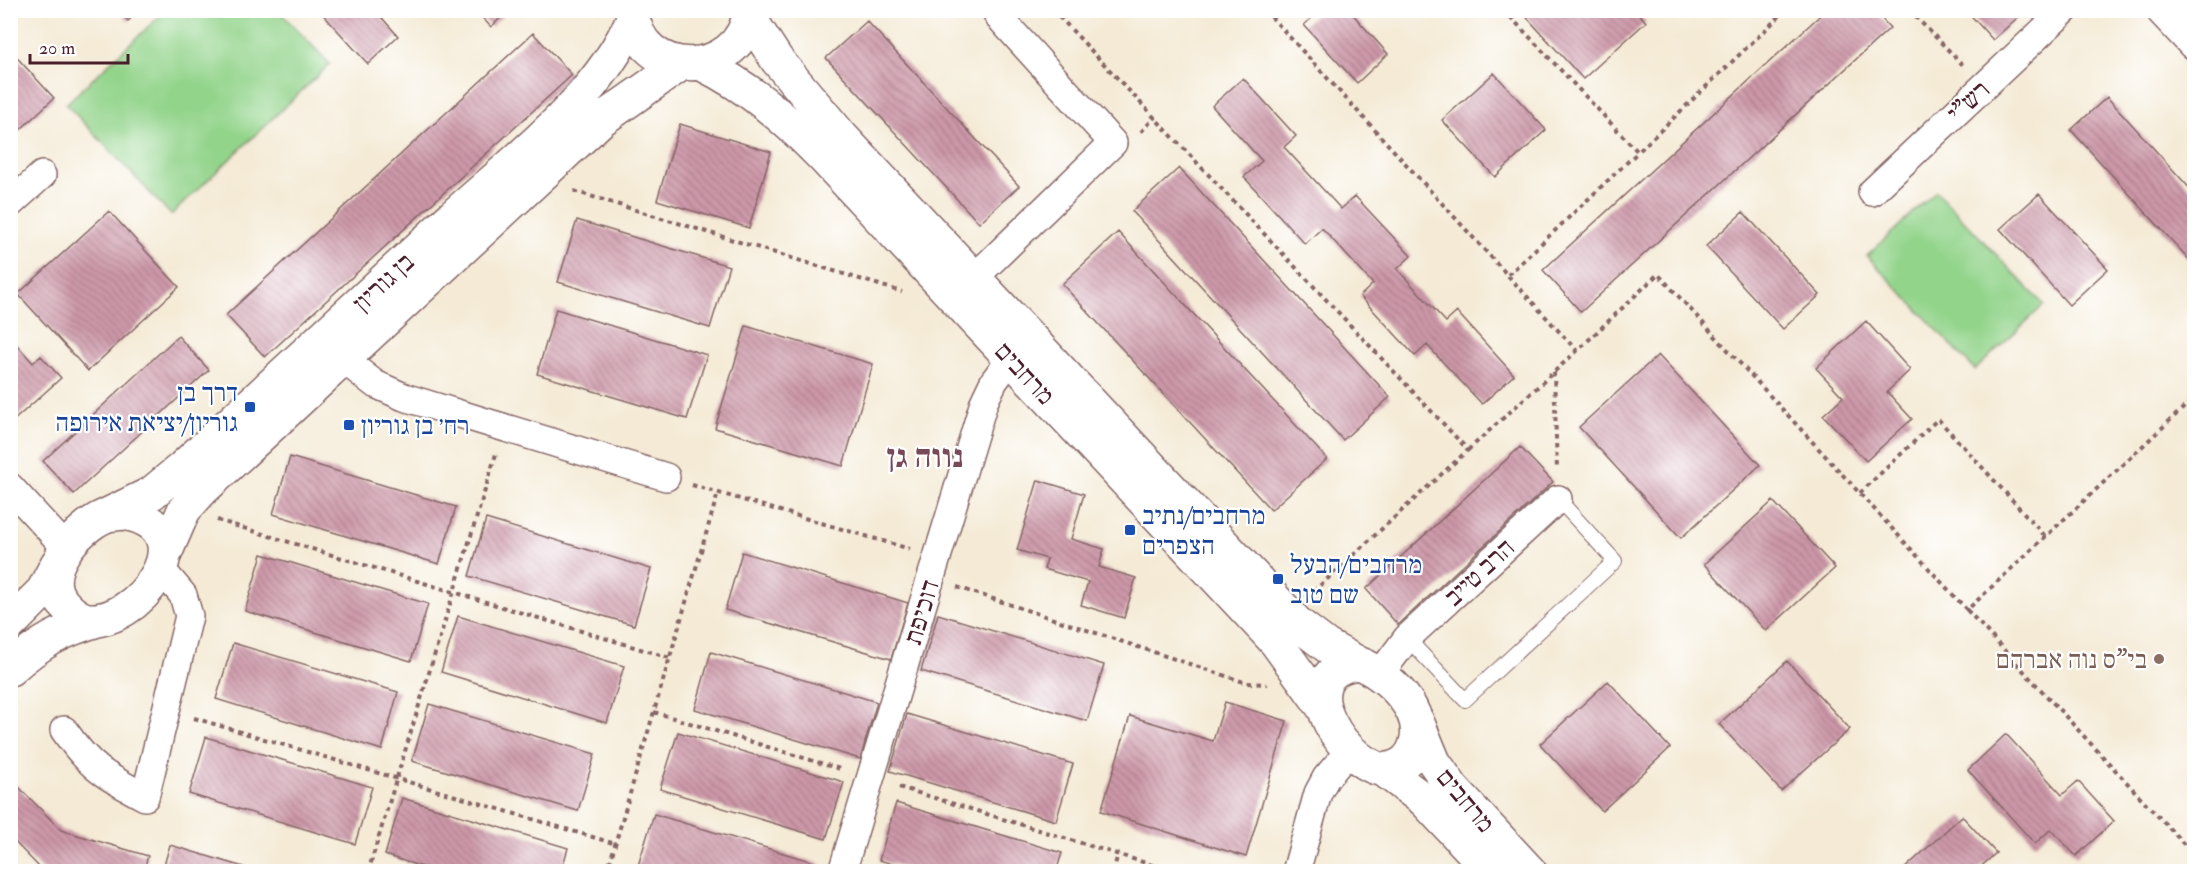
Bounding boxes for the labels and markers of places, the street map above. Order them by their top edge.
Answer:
place label: דרך בן גוריון/יציאת אירופה [55,377,238,439]
marker: דרך בן גוריון/יציאת אירופה [243,400,257,414]
place label: רח׳ בן גוריון [361,410,470,442]
marker: רח׳ בן גוריון [342,418,356,432]
place label: מרחבים/נתיב הצפרים [1142,500,1265,562]
marker: מרחבים/נתיב הצפרים [1123,523,1137,537]
place label: מרחבים/הבעל שם טוב [1290,549,1422,611]
marker: מרחבים/הבעל שם טוב [1271,572,1285,586]
place label: בי"ס נוה אברהם [1996,644,2147,676]
marker: בי"ס נוה אברהם [2152,652,2166,666]

